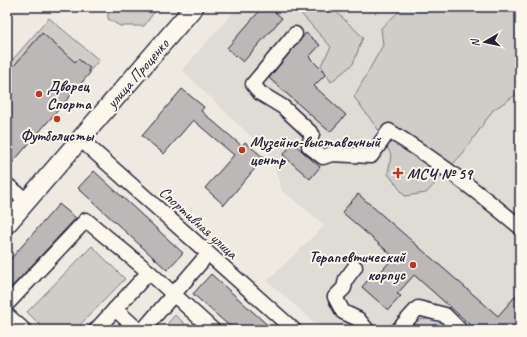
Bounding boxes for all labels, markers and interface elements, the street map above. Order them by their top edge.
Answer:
north arrow [465,22,505,62]
street label: улица Проценко [101,34,174,113]
text: N [467,37,483,48]
place label: Дворец Спорта [47,76,92,114]
marker: Дворец Спорта [34,89,44,99]
marker: Футболисты [52,114,62,124]
place label: Футболисты [21,126,95,146]
place label: Музейно-выставочный центр [250,132,381,170]
marker: Музейно-выставочный центр [237,145,247,155]
place label: МСЧ № 59 [407,164,474,184]
marker: МСЧ № 59 [392,167,404,179]
street label: Спортивная улица [155,182,243,264]
place label: Терапевтический корпус [309,247,406,285]
marker: Терапевтический корпус [408,260,418,270]

